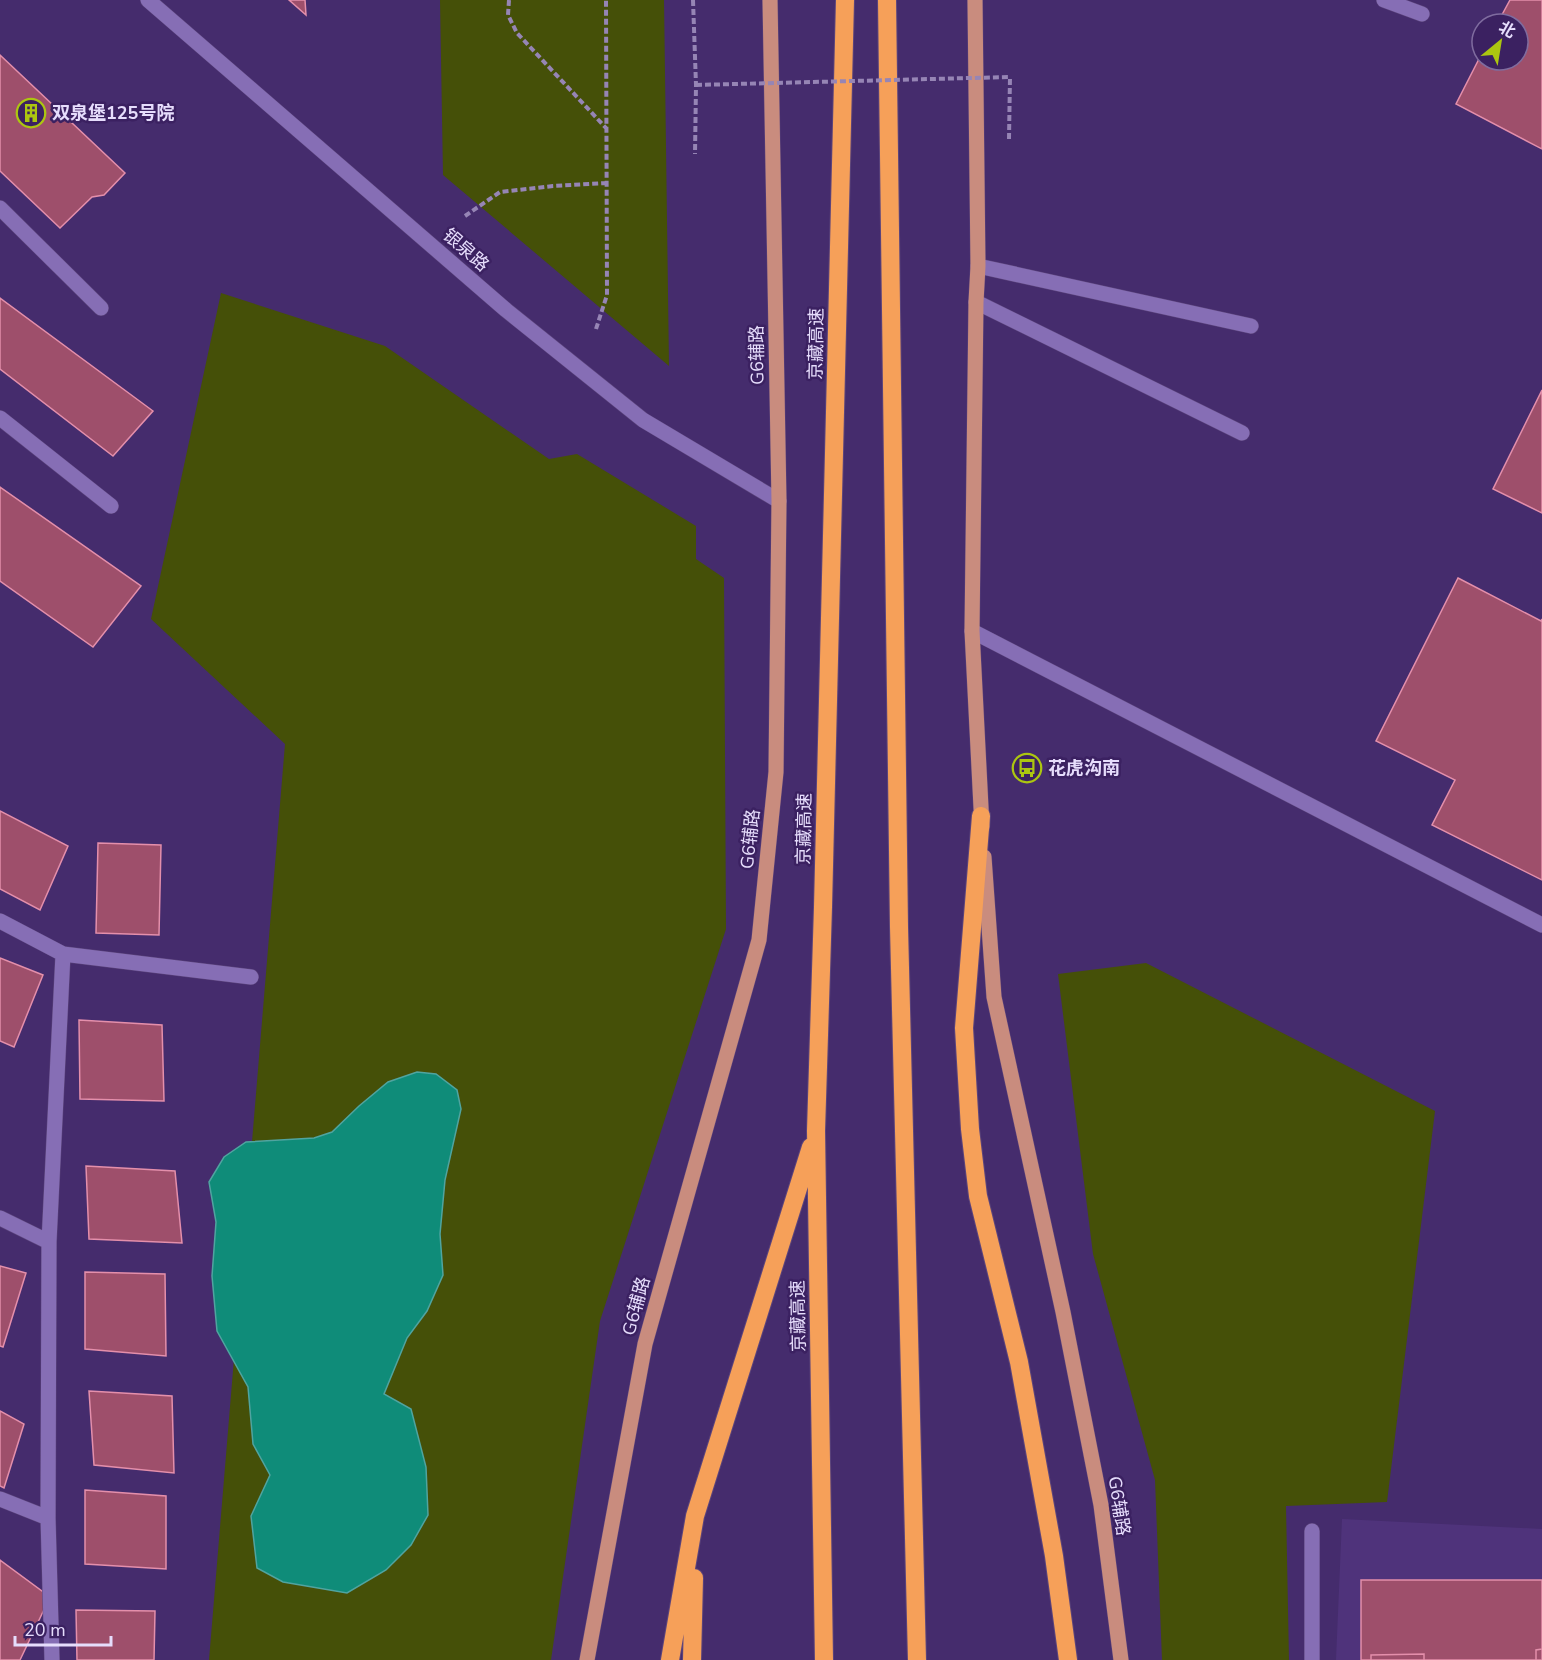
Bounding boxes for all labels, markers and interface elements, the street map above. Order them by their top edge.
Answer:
north arrow [1470,12,1530,72]
text: 北 [1495,16,1519,43]
building icon: 双泉堡125号院 [15,97,47,129]
place label: 双泉堡125号院 [52,101,174,125]
street label: 银泉路 [438,223,494,277]
street label: 京藏高速 [803,308,829,380]
street label: G6辅路 [744,325,770,385]
bus stop icon: 花虎沟南 [1011,752,1043,784]
place label: 花虎沟南 [1048,756,1120,780]
street label: 京藏高速 [791,793,817,865]
street label: G6辅路 [735,808,765,870]
street label: G6辅路 [617,1274,655,1338]
street label: 京藏高速 [785,1280,811,1352]
street label: G6辅路 [1102,1475,1136,1537]
scale bar [15,1609,111,1647]
text: 20 m [24,1618,66,1642]

